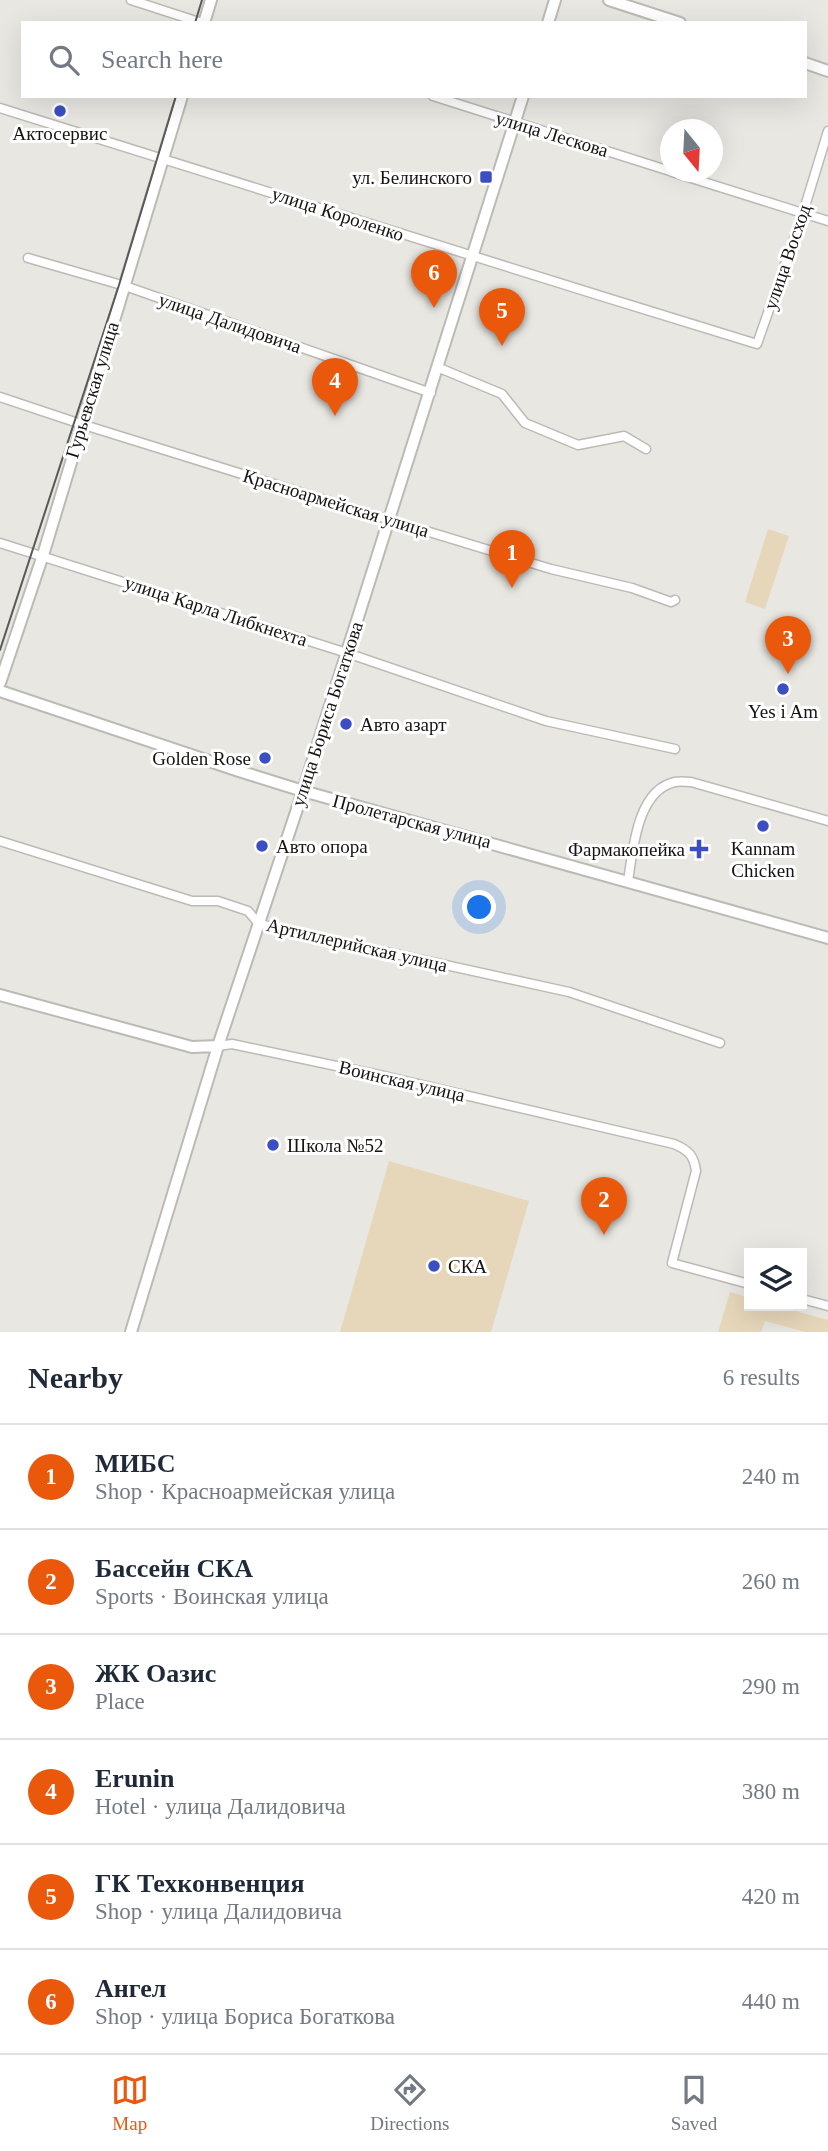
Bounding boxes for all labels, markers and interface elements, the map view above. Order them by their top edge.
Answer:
search box [21,21,807,98]
icon: search [45,41,83,79]
text: Search here [101,45,223,74]
marker: Актосервис [52,103,68,119]
street label: улица Лескова [493,107,611,161]
north arrow [660,119,723,182]
place label: Актосервис [13,123,107,144]
place label: ул. Белинского [352,167,472,188]
marker: ул. Белинского [478,169,494,185]
street label: улица Короленко [269,183,407,245]
street label: улица Восход [759,201,815,312]
pin: 6 [411,250,457,308]
pin: 5 [479,288,525,346]
street label: улица Далидовича [156,289,304,357]
street label: Гурьевская улица [61,319,123,461]
pin: 4 [312,358,358,416]
street label: Красноармейская улица [241,465,432,541]
pin: 1 [489,530,535,588]
street label: улица Карла Либкнехта [122,572,310,651]
pin: 3 [765,616,811,674]
street label: улица Бориса Богаткова [287,618,367,809]
marker: Yes i Am [775,681,791,697]
place label: Yes i Am [748,701,818,722]
place label: Авто азарт [360,714,447,735]
marker: Авто азарт [338,716,354,732]
place label: Golden Rose [152,748,251,769]
marker: Golden Rose [257,750,273,766]
street label: Пролетарская улица [331,790,494,852]
marker: Kannam Chicken [755,818,771,834]
place label: Авто опора [276,836,368,857]
marker: Авто опора [254,838,270,854]
place label: Kannam Chicken [731,838,795,881]
place label: Фармакопейка [568,839,686,860]
marker: Фармакопейка [691,841,707,857]
your location [462,890,496,924]
street label: Артиллерийская улица [265,914,450,976]
street label: Воинская улица [337,1056,468,1106]
place label: Школа №52 [287,1135,383,1156]
marker: Школа №52 [265,1137,281,1153]
pin: 2 [581,1177,627,1235]
map controls [744,1248,807,1311]
button: layers [744,1248,807,1311]
place label: СКА [448,1256,487,1277]
marker: СКА [426,1258,442,1274]
text: Nearby [28,1361,123,1394]
text: 6 results [723,1365,800,1390]
text: МИБС [95,1449,176,1478]
text: 1 [45,1464,57,1489]
text: 240 m [742,1464,800,1489]
text: Shop · Красноармейская улица [95,1479,395,1504]
text: Бассейн СКА [95,1554,253,1583]
text: 2 [45,1569,57,1594]
text: 260 m [742,1569,800,1594]
text: Sports · Воинская улица [95,1584,329,1609]
text: ЖК Оазис [95,1659,216,1688]
text: 3 [45,1674,57,1699]
text: 290 m [742,1674,800,1699]
text: Place [95,1689,145,1714]
text: Erunin [95,1764,175,1793]
text: 4 [45,1779,57,1804]
text: 380 m [742,1779,800,1804]
text: Hotel · улица Далидовича [95,1794,346,1819]
text: ГК Техконвенция [95,1869,304,1898]
text: 5 [45,1884,57,1909]
text: 420 m [742,1884,800,1909]
text: Shop · улица Далидовича [95,1899,342,1924]
text: Ангел [95,1974,166,2003]
text: 6 [45,1989,57,2014]
text: 440 m [742,1989,800,2014]
text: Shop · улица Бориса Богаткова [95,2004,395,2029]
tab: Map [111,2071,149,2135]
tab: Directions [370,2071,449,2135]
tab: Saved [671,2071,717,2135]

